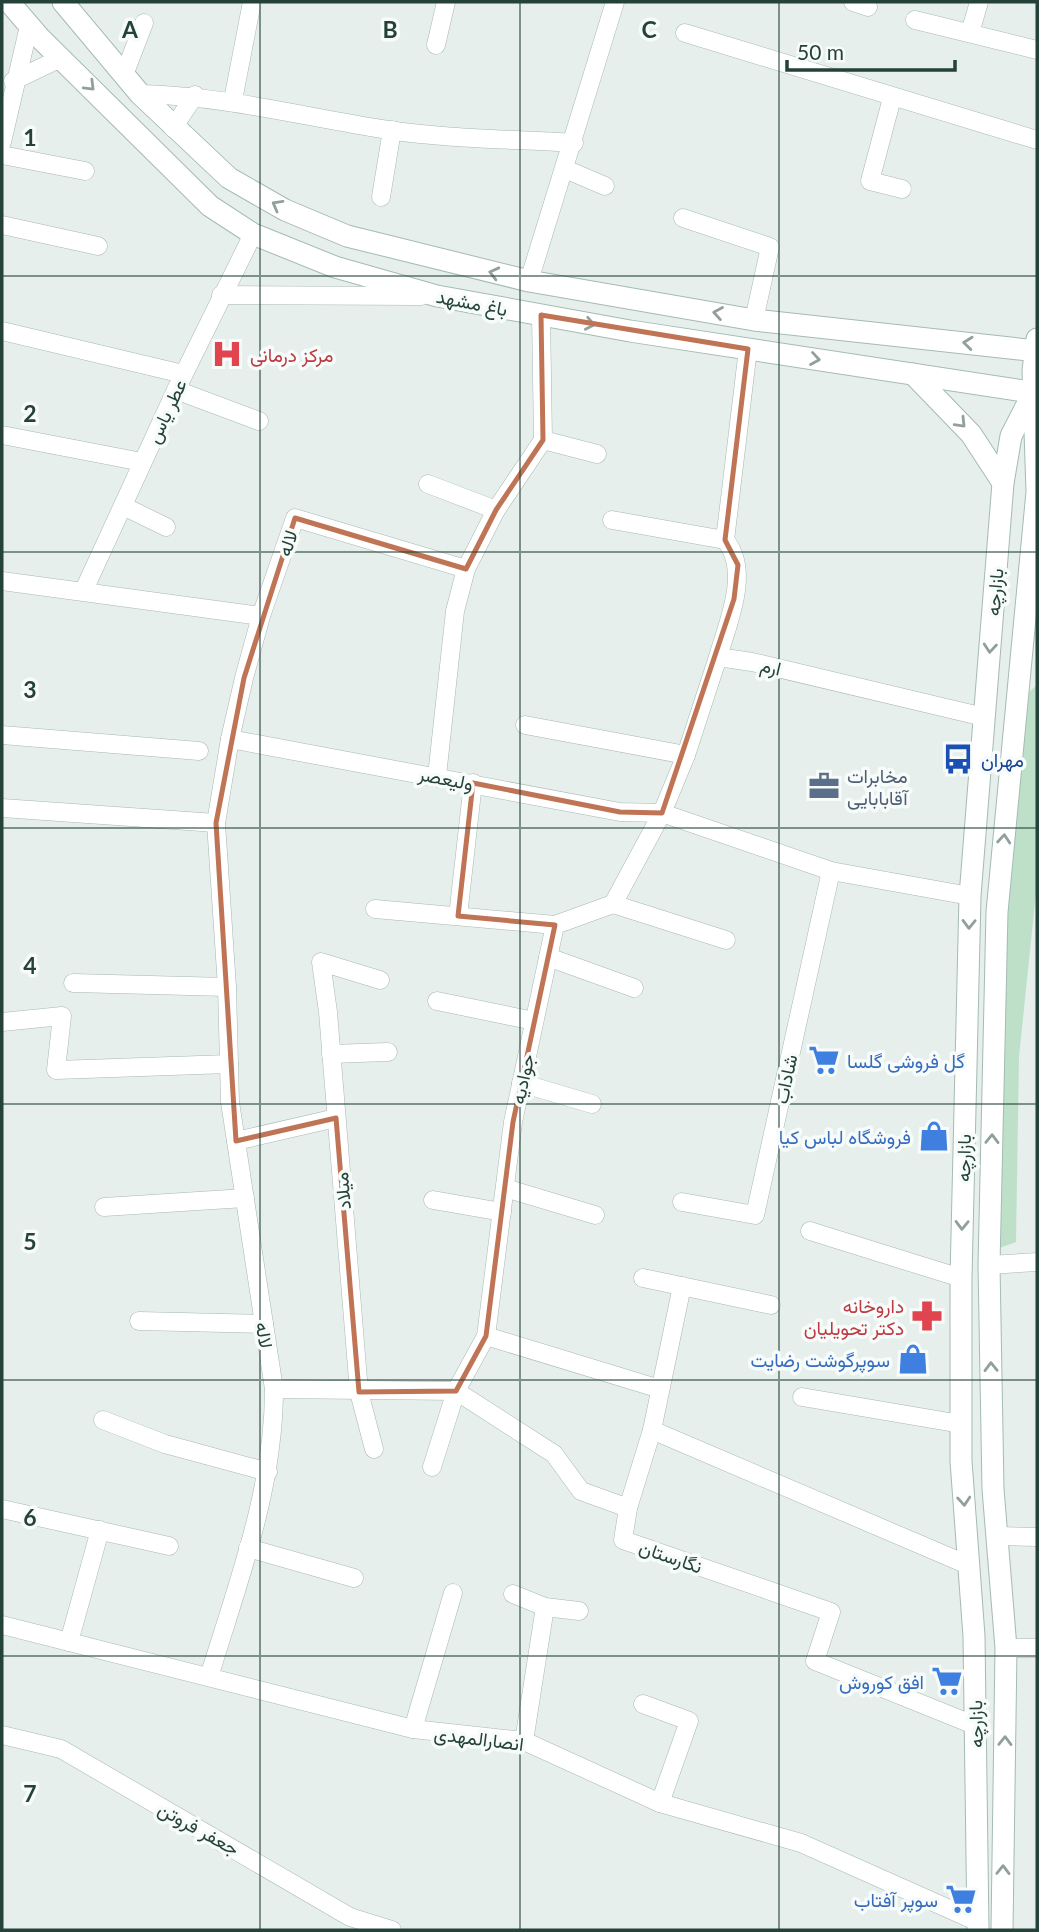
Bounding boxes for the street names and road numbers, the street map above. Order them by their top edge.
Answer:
street label: باغ مشهد [434,284,510,322]
street label: عطر یاس [141,375,192,447]
street label: لاله [272,527,302,559]
street label: بازارچه [980,567,1011,617]
street label: ارم [758,652,784,681]
street label: ولیعصر [415,761,475,796]
street label: جوادیه [506,1052,539,1106]
street label: شاداب [769,1052,802,1106]
street label: بازارچه [951,1134,978,1182]
street label: میلاد [329,1171,356,1211]
street label: لاله [252,1320,278,1350]
street label: نگارستان [636,1535,706,1578]
street label: بازارچه [963,1700,990,1748]
street label: انصارالمهدی [433,1721,525,1756]
street label: جعفر فروتن [154,1796,243,1861]

